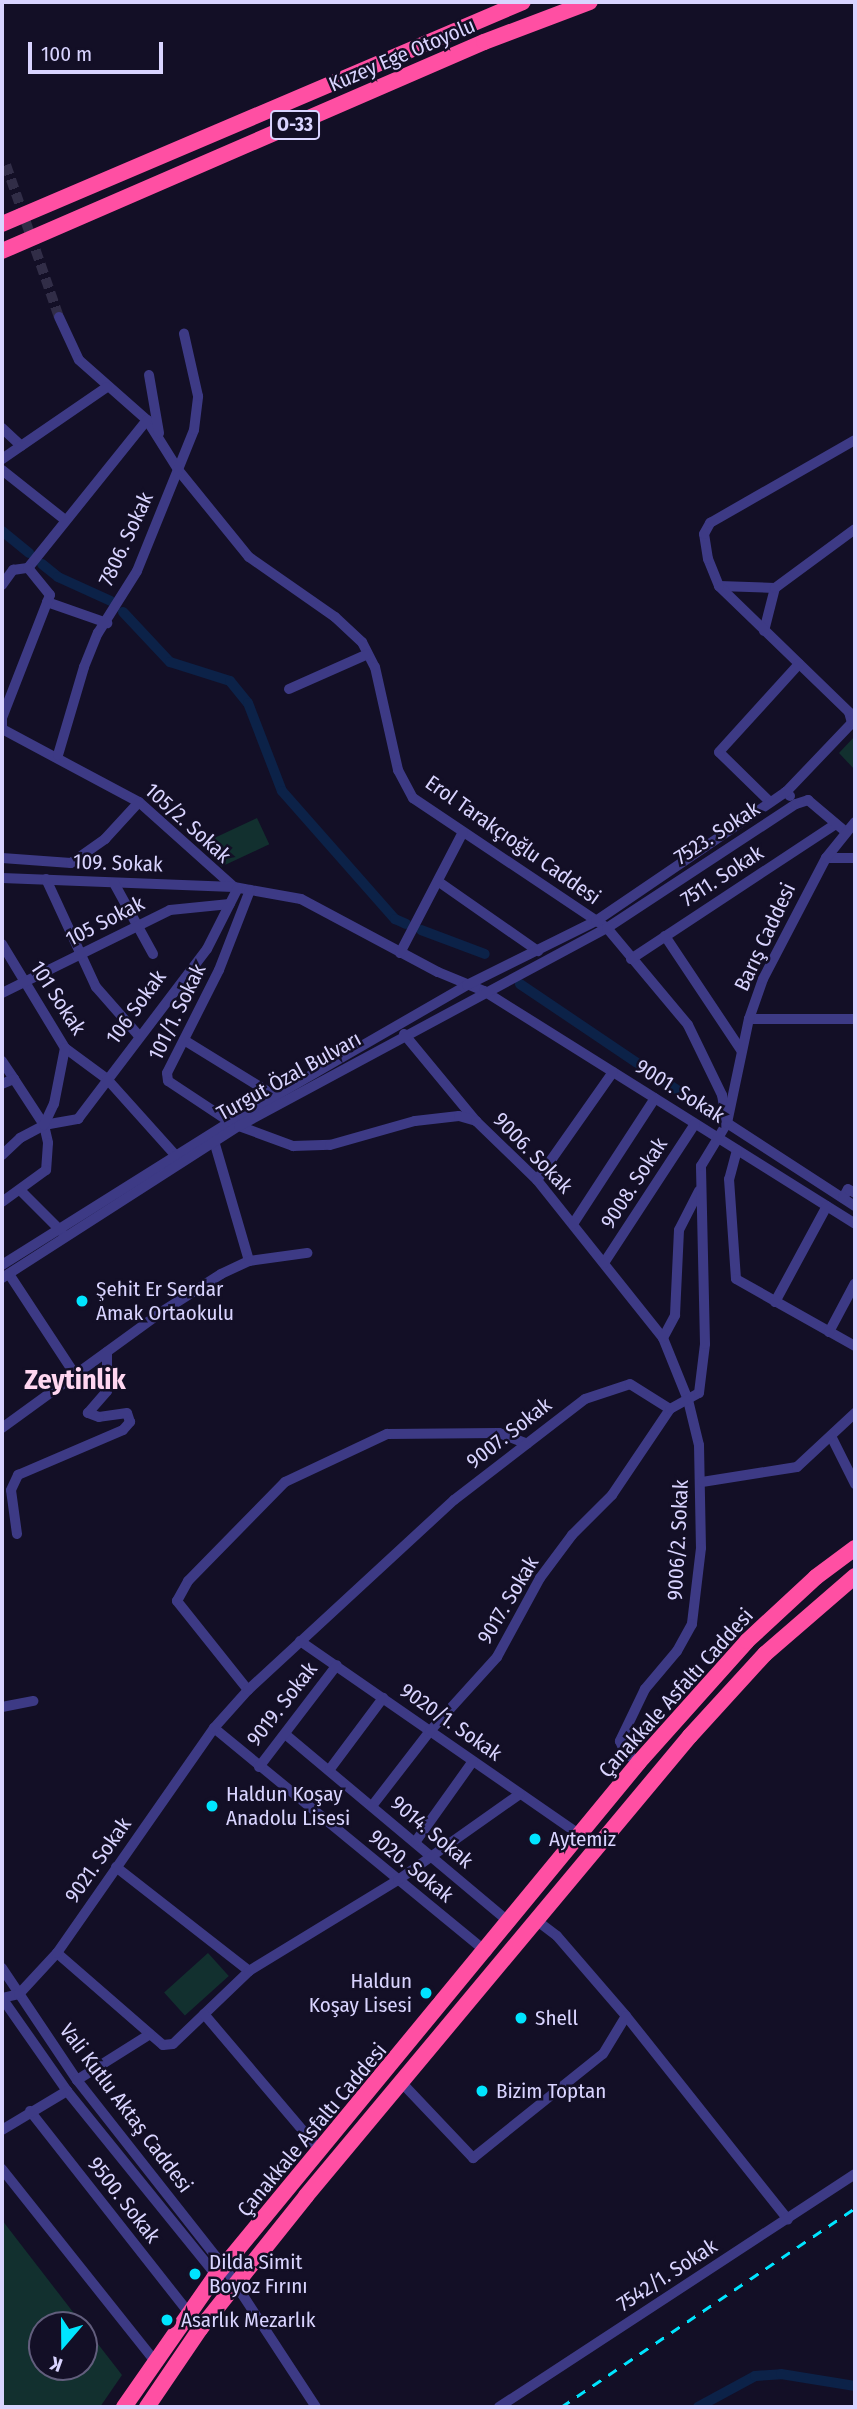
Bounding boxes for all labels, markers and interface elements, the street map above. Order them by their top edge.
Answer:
street label: Kuzey Ege Otoyolu [325,13,479,97]
scale bar [32,28,166,72]
text: 100 m [41,41,92,67]
road number: O-33 [269,110,321,140]
street label: 7806. Sokak [93,488,159,590]
street label: Erol Tarakçıoğlu Caddesi [421,770,605,910]
street label: 105/2. Sokak [140,778,236,868]
street label: 7523. Sokak [670,796,764,870]
street label: 7511. Sokak [676,840,768,912]
street label: 109. Sokak [73,849,163,877]
street label: Barış Caddesi [729,879,801,995]
street label: 105 Sokak [62,891,148,951]
street label: 101 Sokak [25,956,91,1040]
street label: 101/1. Sokak [143,960,211,1064]
street label: 106 Sokak [101,965,171,1049]
street label: Turgut Özal Bulvarı [213,1026,365,1126]
street label: 9001. Sokak [631,1054,729,1128]
street label: 9006. Sokak [488,1107,578,1199]
street label: 9008. Sokak [595,1133,673,1233]
place label: Şehit Er Serdar Amak Ortaokulu [96,1276,234,1326]
marker: Şehit Er Serdar Amak Ortaokulu [74,1293,90,1309]
district label: Zeytinlik [24,1363,126,1397]
street label: 9007. Sokak [462,1392,556,1474]
street label: 9006/2. Sokak [662,1479,694,1601]
street label: 9017. Sokak [472,1552,544,1648]
street label: Çanakkale Asfaltı Caddesi [593,1603,759,1783]
street label: 9019. Sokak [241,1657,323,1751]
street label: 9020/1. Sokak [395,1678,507,1766]
place label: Haldun Koşay Anadolu Lisesi [226,1781,350,1831]
street label: 9014. Sokak [386,1790,478,1874]
marker: Haldun Koşay Anadolu Lisesi [204,1798,220,1814]
street label: 9021. Sokak [59,1813,137,1907]
street label: 9020. Sokak [364,1824,458,1908]
place label: Aytemiz [549,1826,616,1852]
marker: Aytemiz [527,1831,543,1847]
place label: Haldun Koşay Lisesi [309,1968,412,2018]
marker: Haldun Koşay Lisesi [418,1985,434,2001]
place label: Shell [535,2005,578,2031]
marker: Shell [513,2010,529,2026]
street label: Vali Kutlu Aktaş Caddesi [54,2018,198,2198]
street label: Çanakkale Asfaltı Caddesi [232,2038,392,2222]
place label: Bizim Toptan [496,2078,606,2104]
marker: Bizim Toptan [474,2083,490,2099]
street label: 9500. Sokak [83,2152,165,2248]
street label: 7542/1. Sokak [612,2233,722,2317]
place label: Dilda Simit Boyoz Fırını [209,2249,308,2299]
marker: Dilda Simit Boyoz Fırını [187,2266,203,2282]
place label: Asarlık Mezarlık [181,2307,315,2333]
north arrow [28,2311,98,2381]
marker: Asarlık Mezarlık [159,2312,175,2328]
text: K [47,2352,65,2377]

